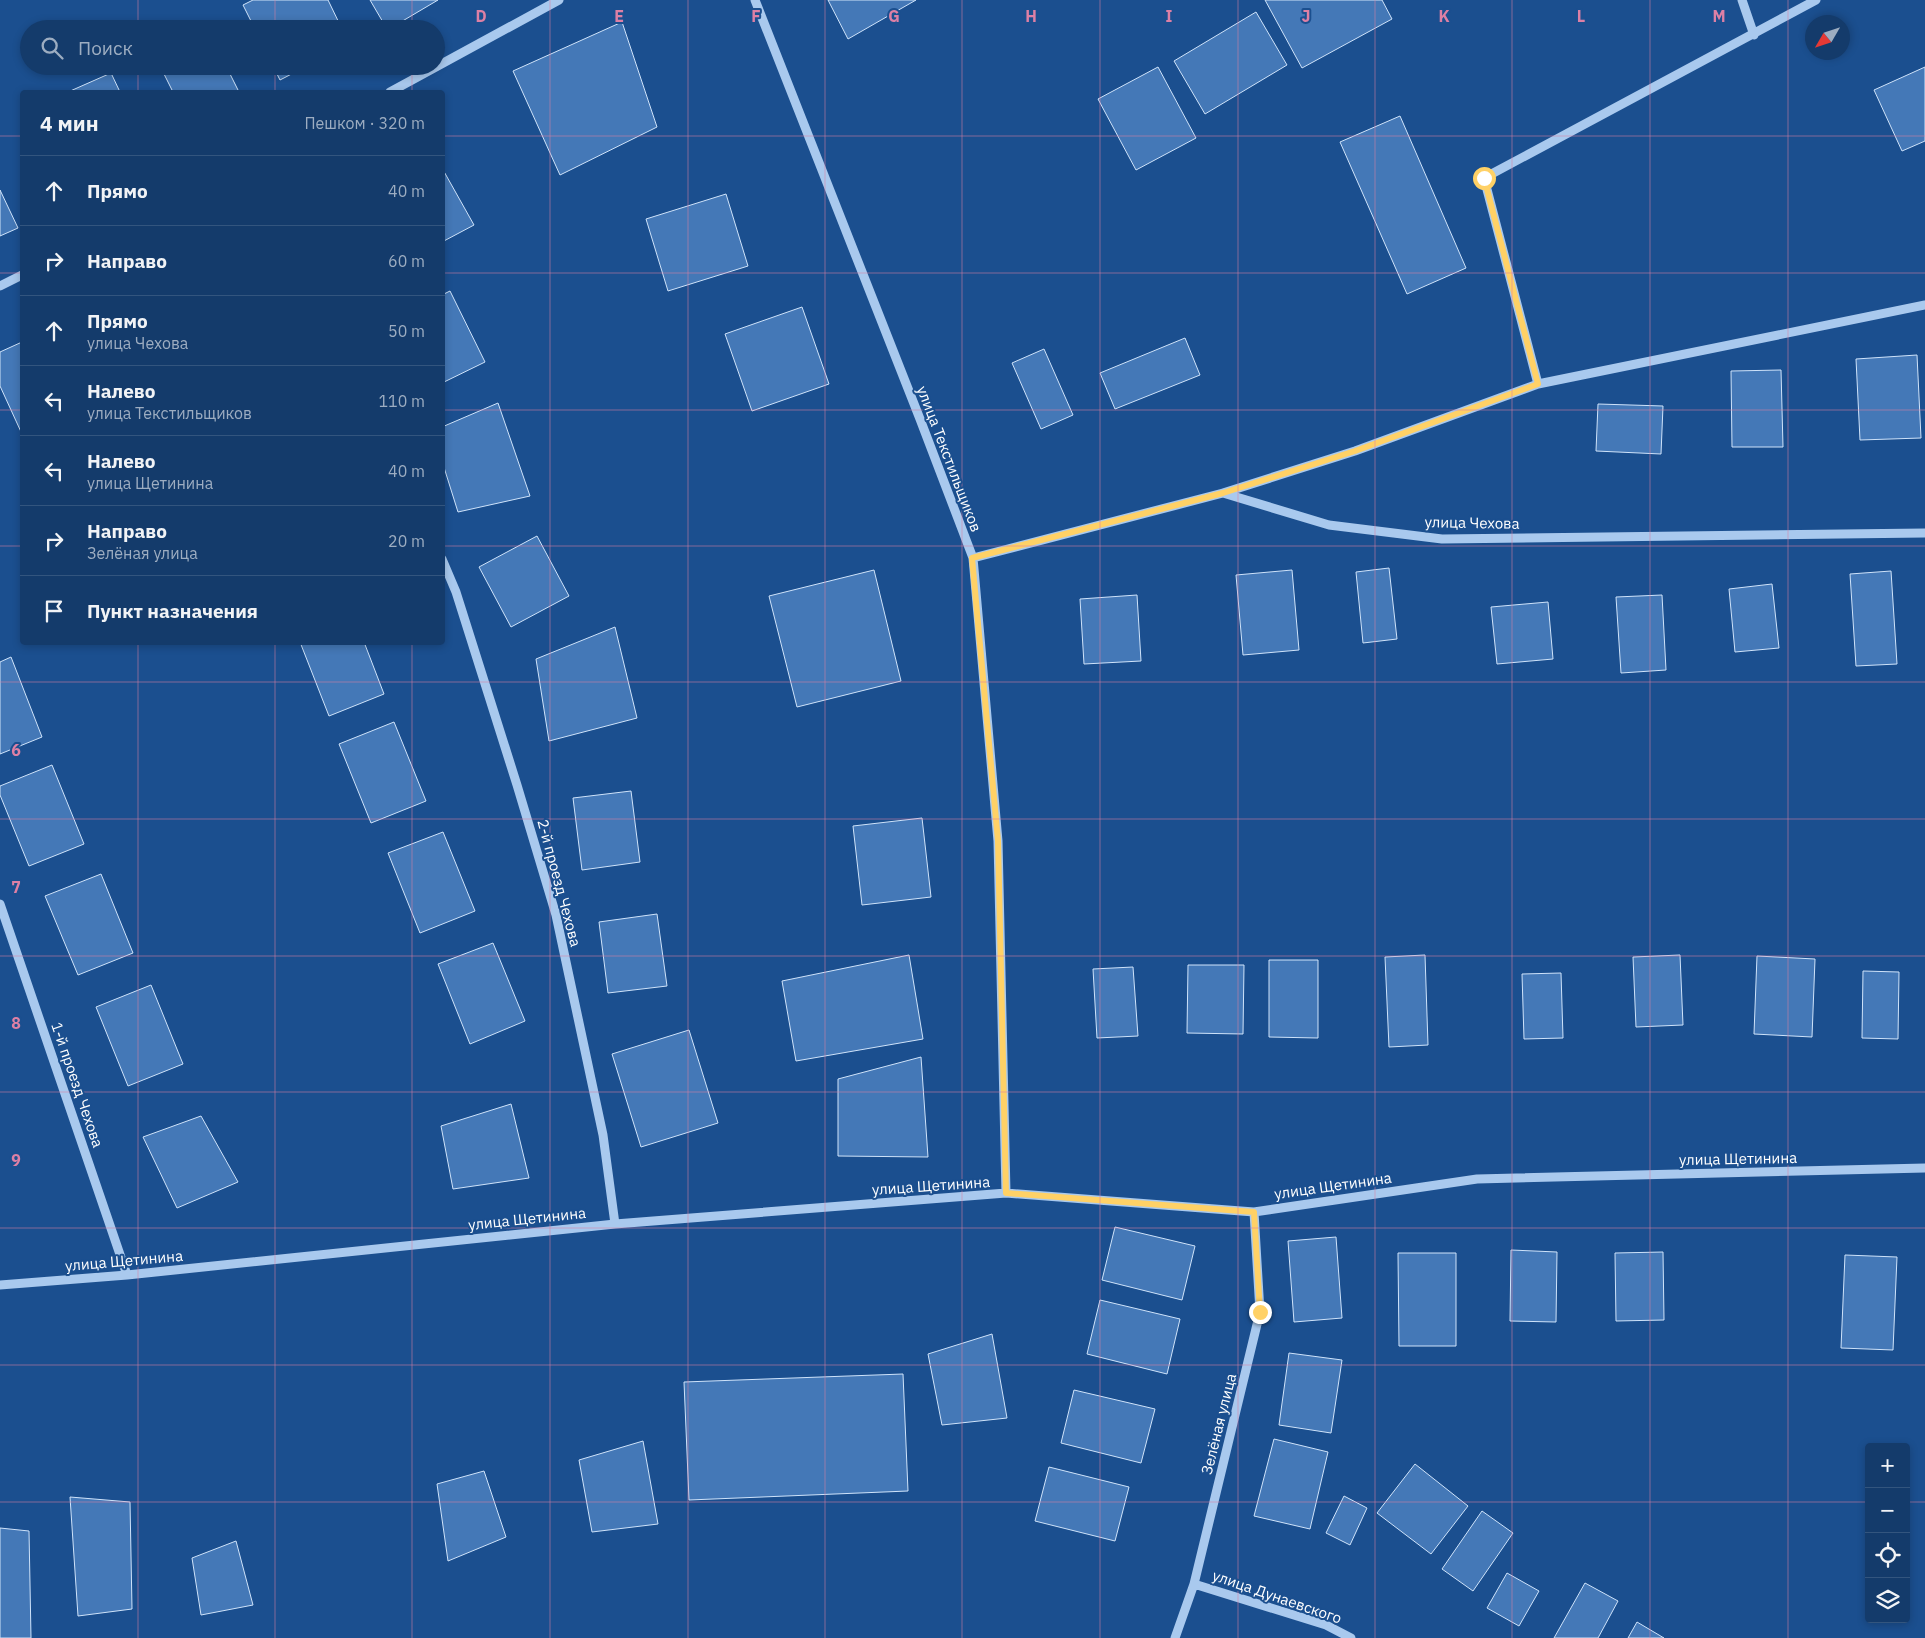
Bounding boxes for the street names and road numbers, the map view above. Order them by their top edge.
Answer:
street label: улица Текстильщиков [913,383,986,534]
street label: улица Чехова [1424,512,1520,533]
street label: 2-й проезд Чехова [533,817,586,949]
street label: 1-й проезд Чехова [47,1020,108,1150]
street label: улица Щетинина [1679,1148,1797,1169]
street label: улица Щетинина [1273,1168,1393,1203]
street label: улица Щетинина [871,1172,991,1199]
street label: улица Щетинина [467,1203,587,1234]
street label: улица Щетинина [64,1246,184,1275]
street label: Зелёная улица [1197,1371,1240,1477]
street label: улица Дунаевского [1210,1566,1344,1628]

